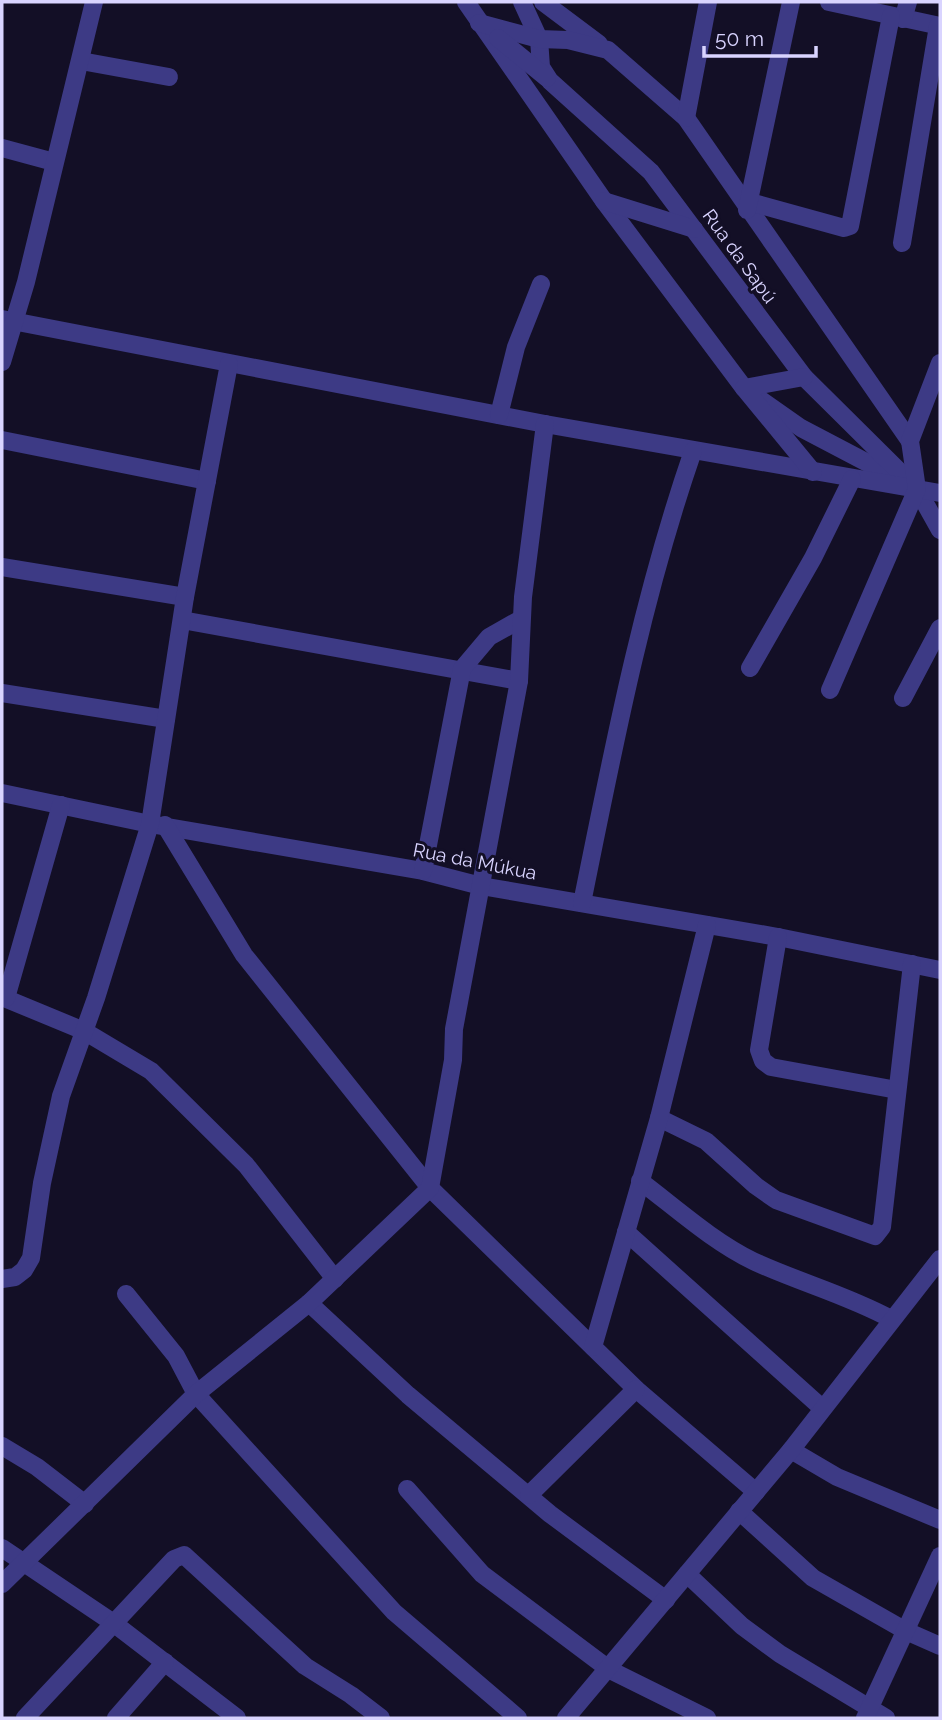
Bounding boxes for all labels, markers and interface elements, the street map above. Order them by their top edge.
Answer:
scale bar [704,14,816,58]
text: 50 m [715,26,764,51]
street label: Rua da Sapú [699,205,781,307]
street label: Rua da Múkua [411,838,539,884]

